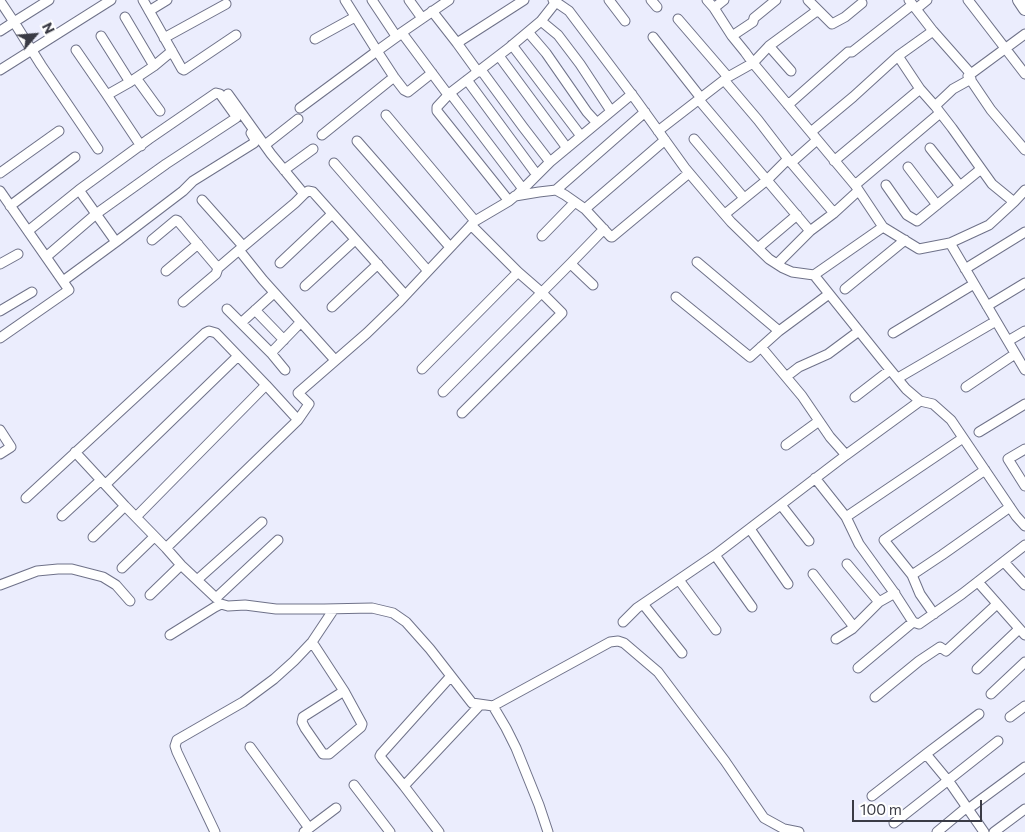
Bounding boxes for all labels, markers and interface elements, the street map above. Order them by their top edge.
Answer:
north arrow [10,10,60,60]
text: N [39,19,59,36]
scale bar [855,790,985,822]
text: 100 m [860,800,902,818]

